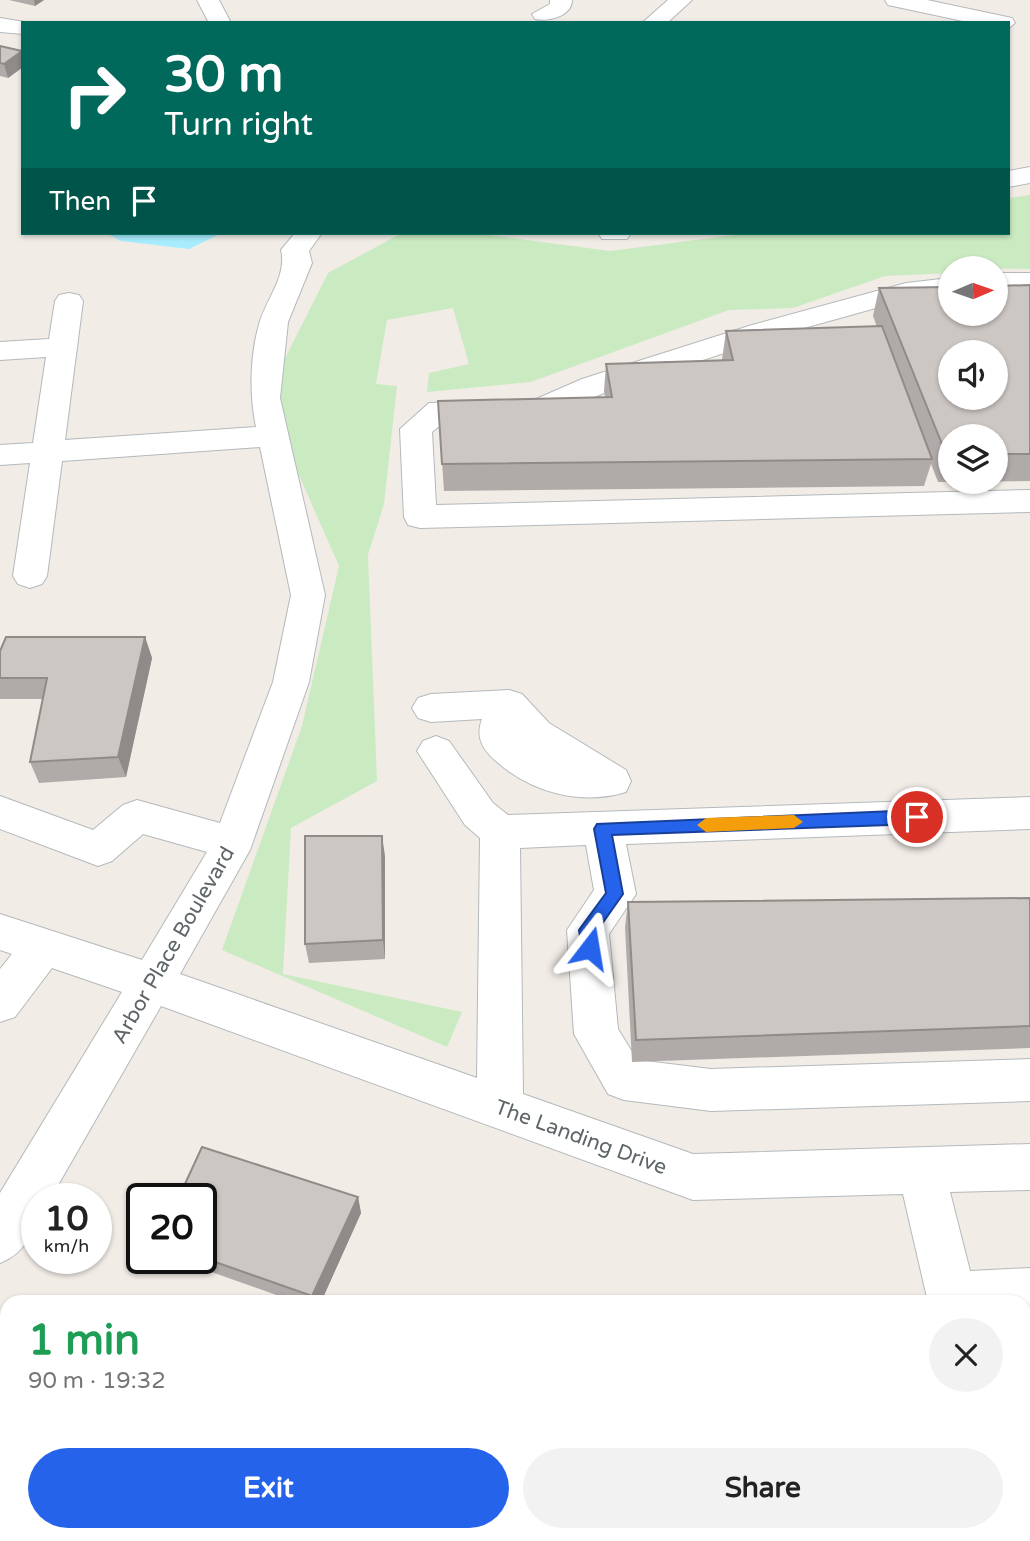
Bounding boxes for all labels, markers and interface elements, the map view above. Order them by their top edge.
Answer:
text: 30 m [164,46,283,105]
icon: right [49,49,140,140]
text: Turn right [164,106,313,144]
icon: arrive [125,182,163,220]
text: Then [49,186,111,217]
north arrow [938,256,1008,326]
map controls [938,256,1008,494]
button: sound [938,340,1008,410]
button: layers [938,424,1008,494]
pin [887,787,947,847]
icon: arrive [898,798,936,836]
street label: Arbor Place Boulevard [107,842,240,1048]
position arrow [553,911,627,985]
street label: The Landing Drive [491,1095,670,1180]
speed limit sign: 20 [126,1183,217,1274]
text: 10 [45,1198,88,1240]
text: km/h [44,1235,89,1257]
text: 1 min [28,1315,140,1366]
button: close [929,1318,1003,1392]
text: 90 m · 19:32 [28,1367,166,1395]
button: Exit [28,1448,509,1528]
button: Share [523,1448,1003,1528]

